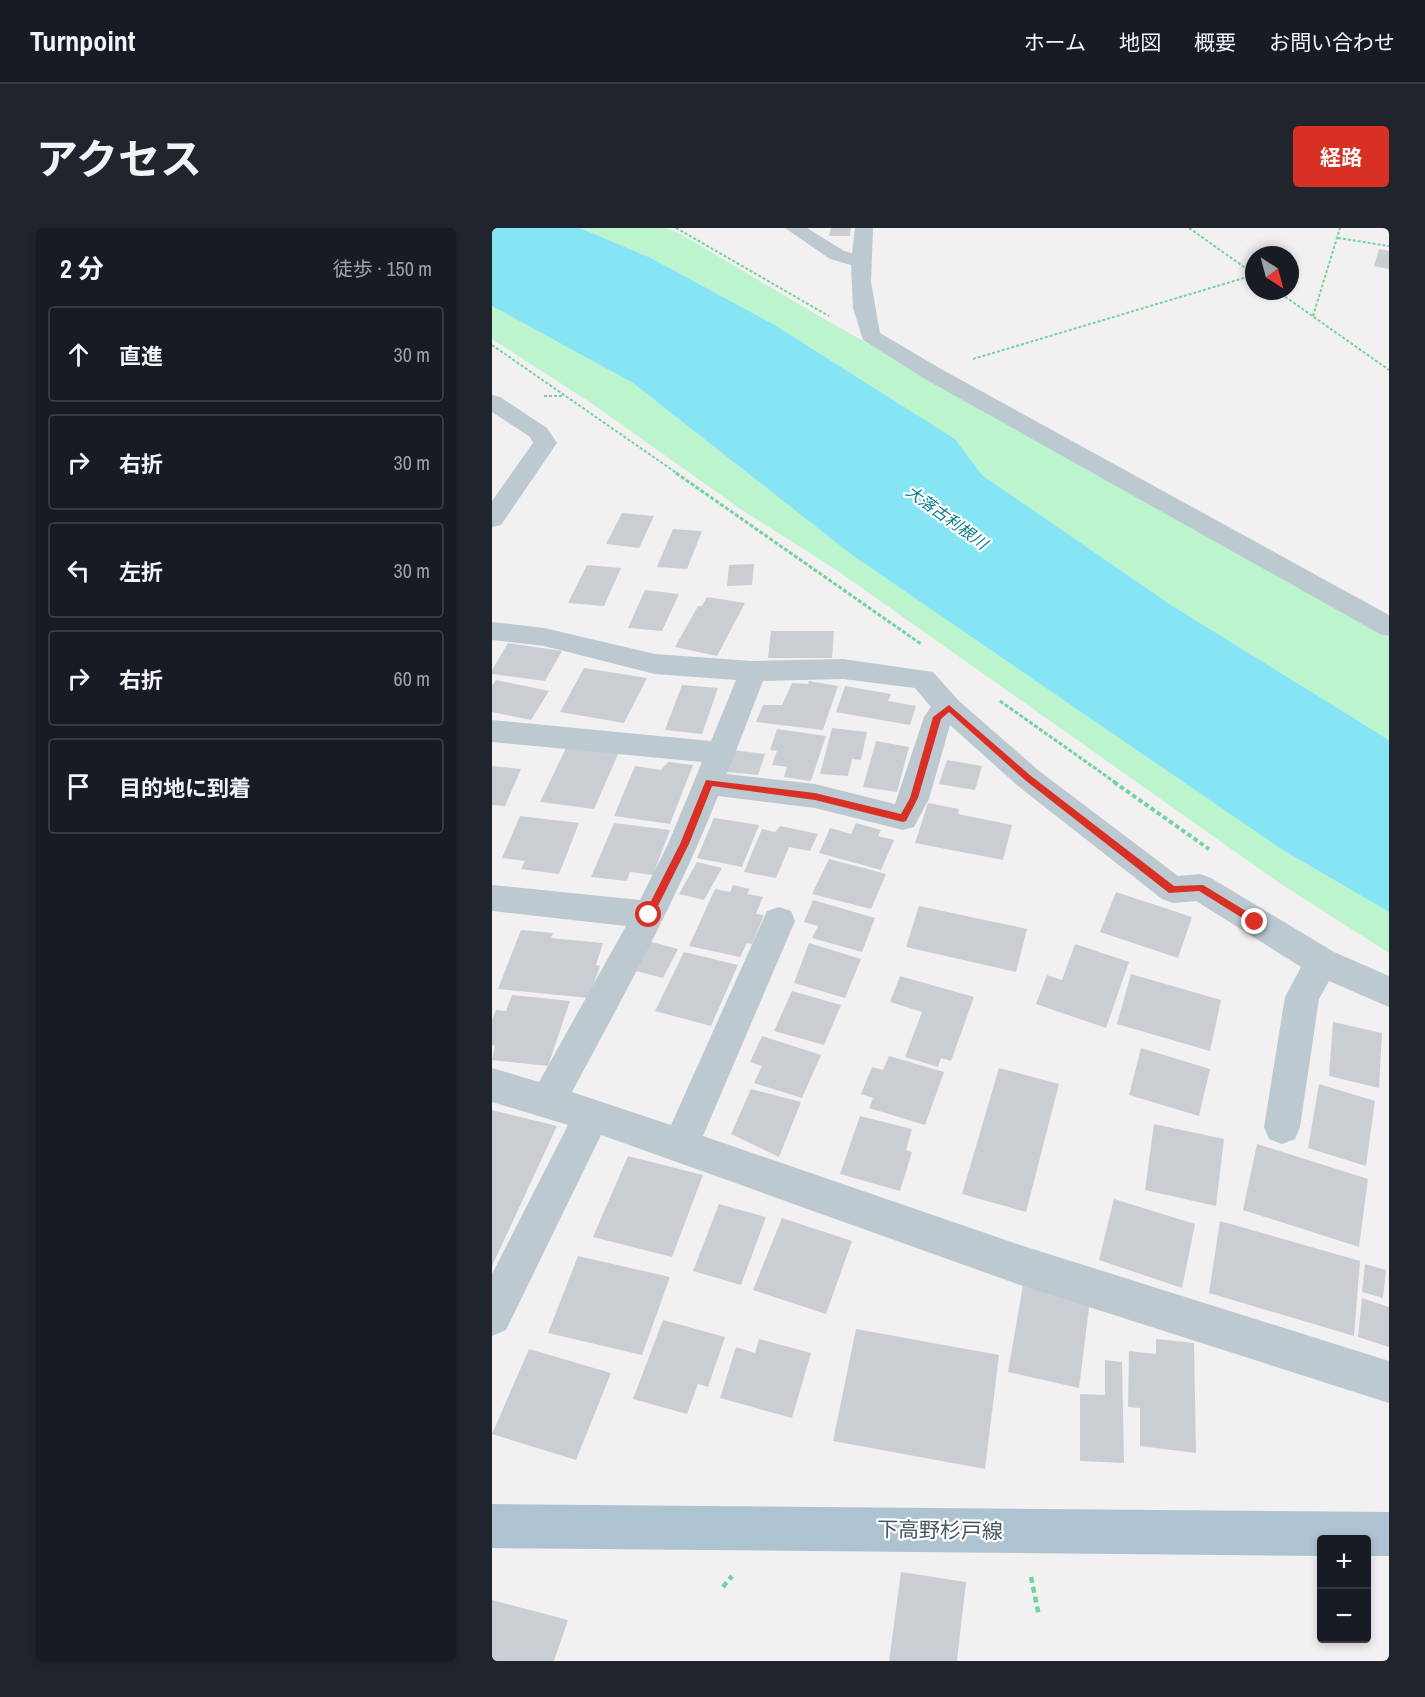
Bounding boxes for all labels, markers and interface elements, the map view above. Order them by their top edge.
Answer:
text: Turnpoint [30,22,135,60]
text: ホーム [1024,28,1086,57]
text: 地図 [1119,28,1161,57]
text: 概要 [1194,28,1236,57]
text: お問い合わせ [1269,28,1395,57]
button: 経路 [1293,126,1389,187]
text: アクセス [36,131,202,187]
north arrow [1245,246,1299,300]
text: 2 分 [60,251,104,286]
text: 徒歩 · 150 m [333,255,432,282]
icon: ahead [62,338,95,371]
text: 直進 [119,341,163,371]
text: 30 m [394,341,430,368]
icon: right [62,446,95,479]
text: 右折 [119,449,163,479]
text: 30 m [394,449,430,476]
water label: 大落古利根川 [902,480,994,555]
icon: left [62,554,95,587]
text: 左折 [119,557,163,587]
text: 30 m [394,557,430,584]
icon: right [62,662,95,695]
text: 右折 [119,665,163,695]
text: 60 m [394,665,430,692]
icon: arrive [62,770,95,803]
text: 目的地に到着 [119,773,251,803]
route start [635,901,661,927]
route end [1241,908,1267,934]
street label: 下高野杉戸線 [877,1514,1003,1546]
map controls [1317,1535,1371,1643]
button: + [1317,1535,1371,1589]
button: − [1317,1589,1371,1643]

